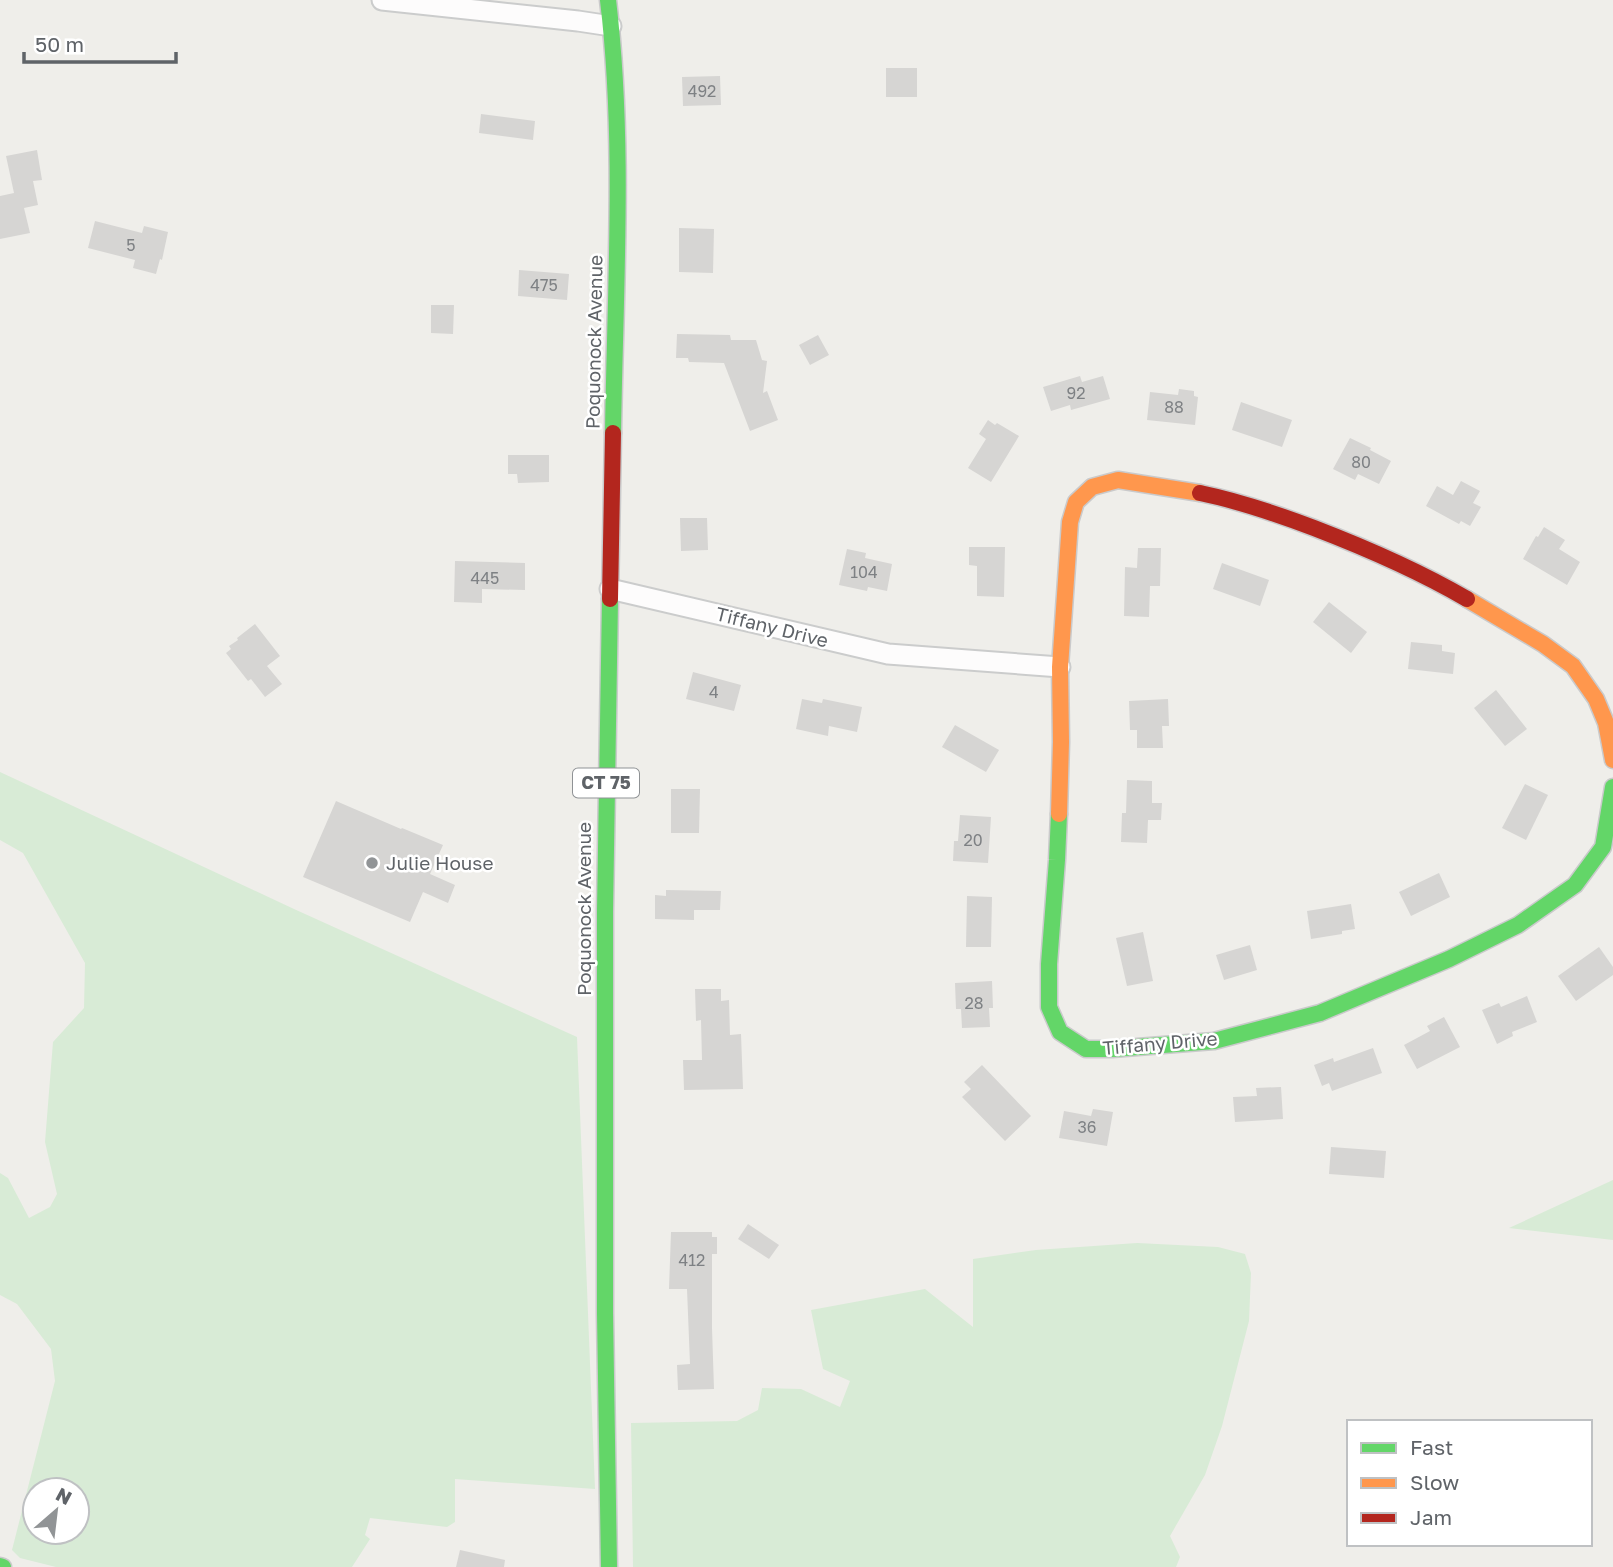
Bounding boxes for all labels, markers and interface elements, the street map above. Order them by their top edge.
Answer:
scale bar [24,21,177,65]
text: 50 m [35,31,84,57]
house number: 492 [688,81,716,101]
house number: 5 [126,235,136,255]
street label: Poquonock Avenue [580,255,607,429]
house number: 475 [530,275,558,295]
house number: 92 [1067,383,1085,403]
house number: 88 [1164,397,1184,417]
house number: 80 [1351,452,1371,472]
house number: 104 [850,562,878,582]
house number: 445 [471,568,499,588]
street label: Tiffany Drive [714,601,831,652]
house number: 4 [709,682,719,702]
road number: CT 75 [573,768,639,798]
street label: Poquonock Avenue [572,822,595,996]
house number: 20 [963,830,983,850]
place label: Julie House [386,851,493,874]
marker: Julie House [364,855,380,871]
house number: 28 [964,993,984,1013]
street label: Tiffany Drive [1102,1026,1218,1059]
house number: 36 [1077,1117,1097,1137]
house number: 412 [679,1250,705,1270]
legend [1347,1420,1592,1546]
text: Fast [1410,1434,1453,1460]
text: Slow [1410,1469,1459,1495]
north arrow [21,1476,91,1546]
text: N [52,1482,76,1509]
text: Jam [1410,1504,1452,1530]

